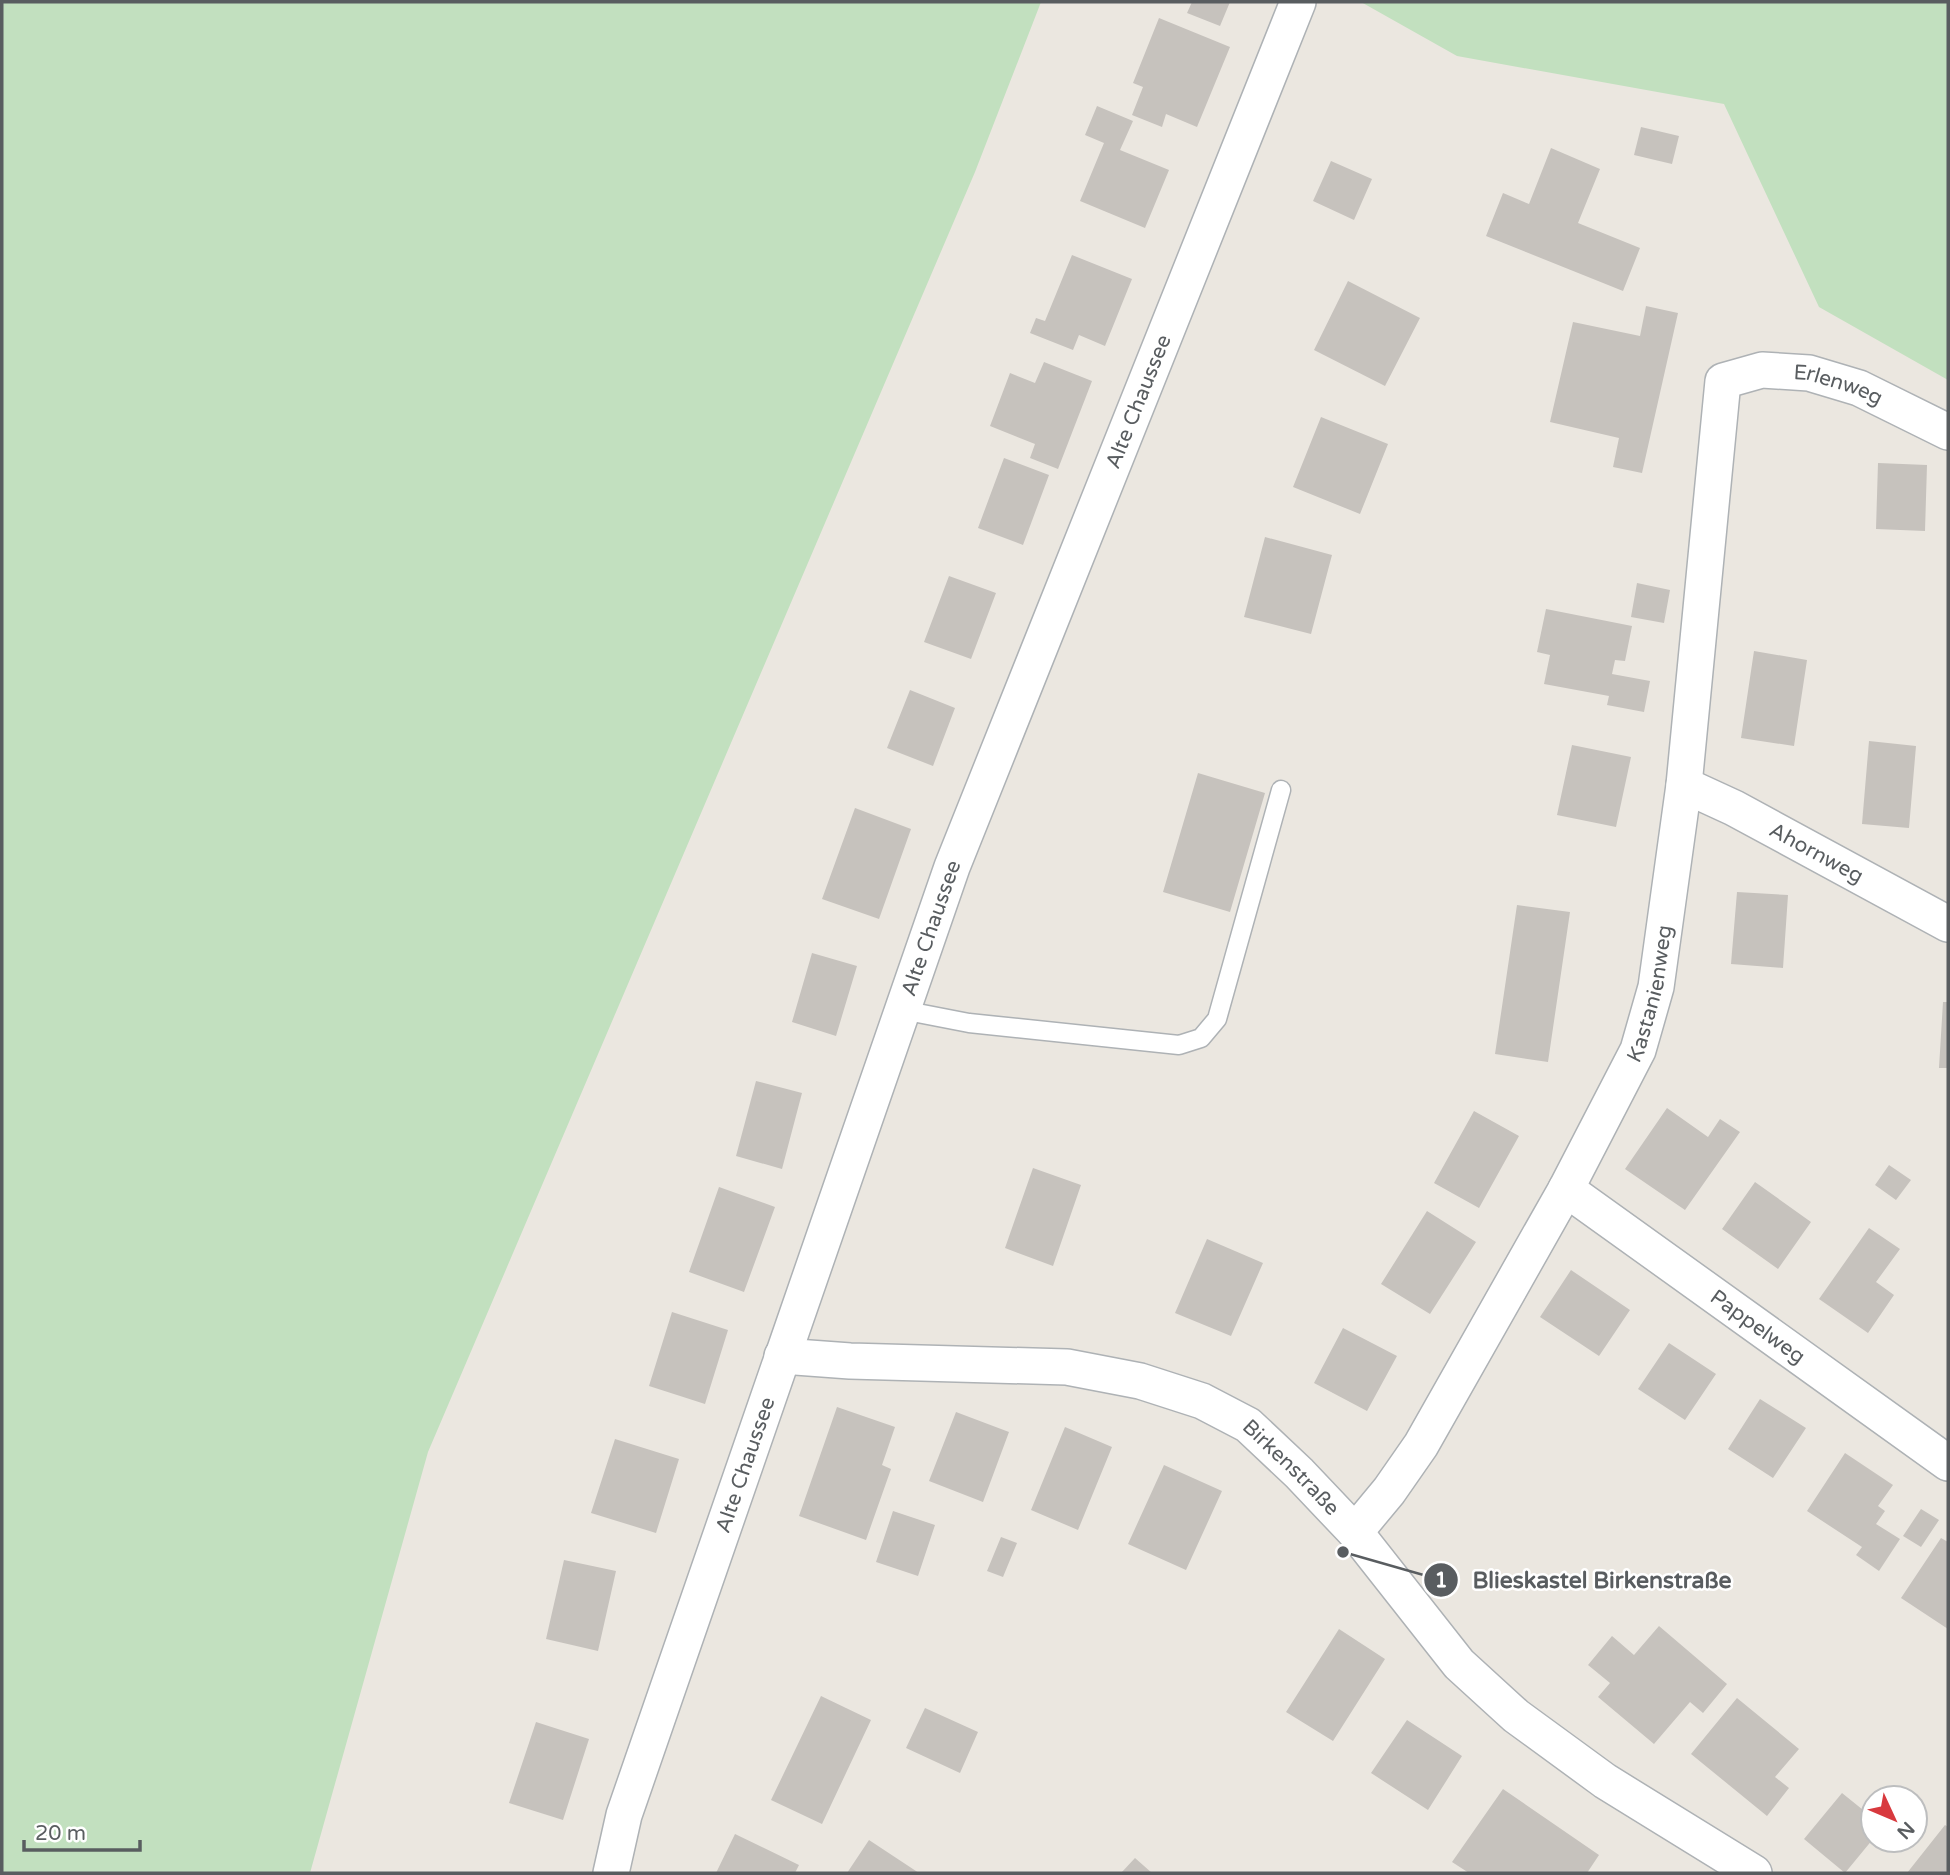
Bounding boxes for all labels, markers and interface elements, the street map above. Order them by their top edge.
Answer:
street label: Alte Chaussee [1100,331,1176,472]
street label: Erlenweg [1793,360,1887,410]
street label: Ahornweg [1765,817,1868,888]
street label: Alte Chaussee [896,856,966,999]
street label: Kastanienweg [1621,923,1677,1066]
street label: Pappelweg [1706,1284,1810,1369]
street label: Alte Chaussee [710,1394,780,1536]
street label: Birkenstraße [1237,1414,1345,1520]
callout: Blieskastel Birkenstraße [1424,1558,1746,1602]
text: Blieskastel Birkenstraße [1473,1567,1731,1595]
text: 1 [1434,1568,1448,1593]
north arrow [1859,1784,1929,1854]
scale bar [24,1808,140,1852]
text: N [1892,1817,1919,1843]
text: 20 m [35,1821,86,1846]

